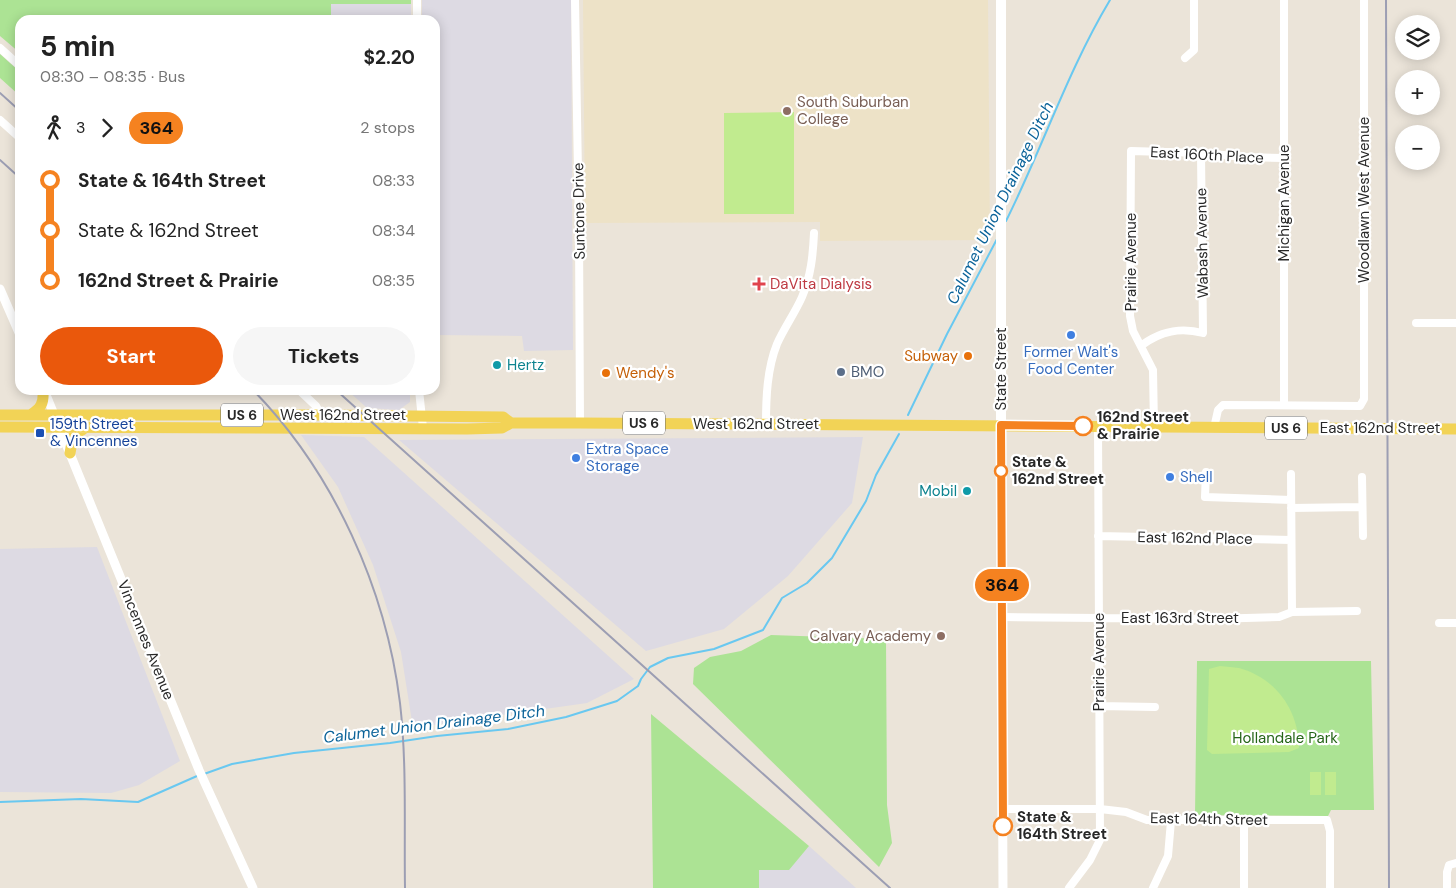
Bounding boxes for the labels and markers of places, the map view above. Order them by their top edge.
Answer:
place label: South Suburban College [797,92,909,129]
marker: South Suburban College [781,105,793,117]
place label: DaVita Dialysis [770,274,872,294]
marker: DaVita Dialysis [752,277,766,291]
marker: Former Walt's Food Center [1065,329,1077,341]
place label: Former Walt's Food Center [1024,342,1118,379]
place label: Subway [904,346,959,366]
marker: Subway [962,350,974,362]
place label: Hertz [507,355,544,375]
marker: Hertz [491,359,503,371]
place label: BMO [851,362,884,382]
place label: Wendy's [616,363,675,383]
marker: BMO [835,366,847,378]
marker: Wendy's [600,367,612,379]
place label: 162nd Street & Prairie [1097,407,1189,444]
place label: 159th Street & Vincennes [50,414,138,451]
marker: 162nd Street & Prairie [1073,416,1093,436]
marker: 159th Street & Vincennes [34,427,46,439]
place label: Extra Space Storage [586,439,669,476]
marker: Extra Space Storage [570,452,582,464]
place label: State & 162nd Street [1012,452,1104,489]
marker: State & 162nd Street [994,464,1008,478]
place label: Shell [1180,467,1213,487]
marker: Shell [1164,471,1176,483]
place label: Mobil [919,481,957,501]
marker: Mobil [961,485,973,497]
place label: Calvary Academy [809,626,932,646]
marker: Calvary Academy [935,630,947,642]
place label: State & 164th Street [1017,807,1107,844]
marker: State & 164th Street [993,816,1013,836]

